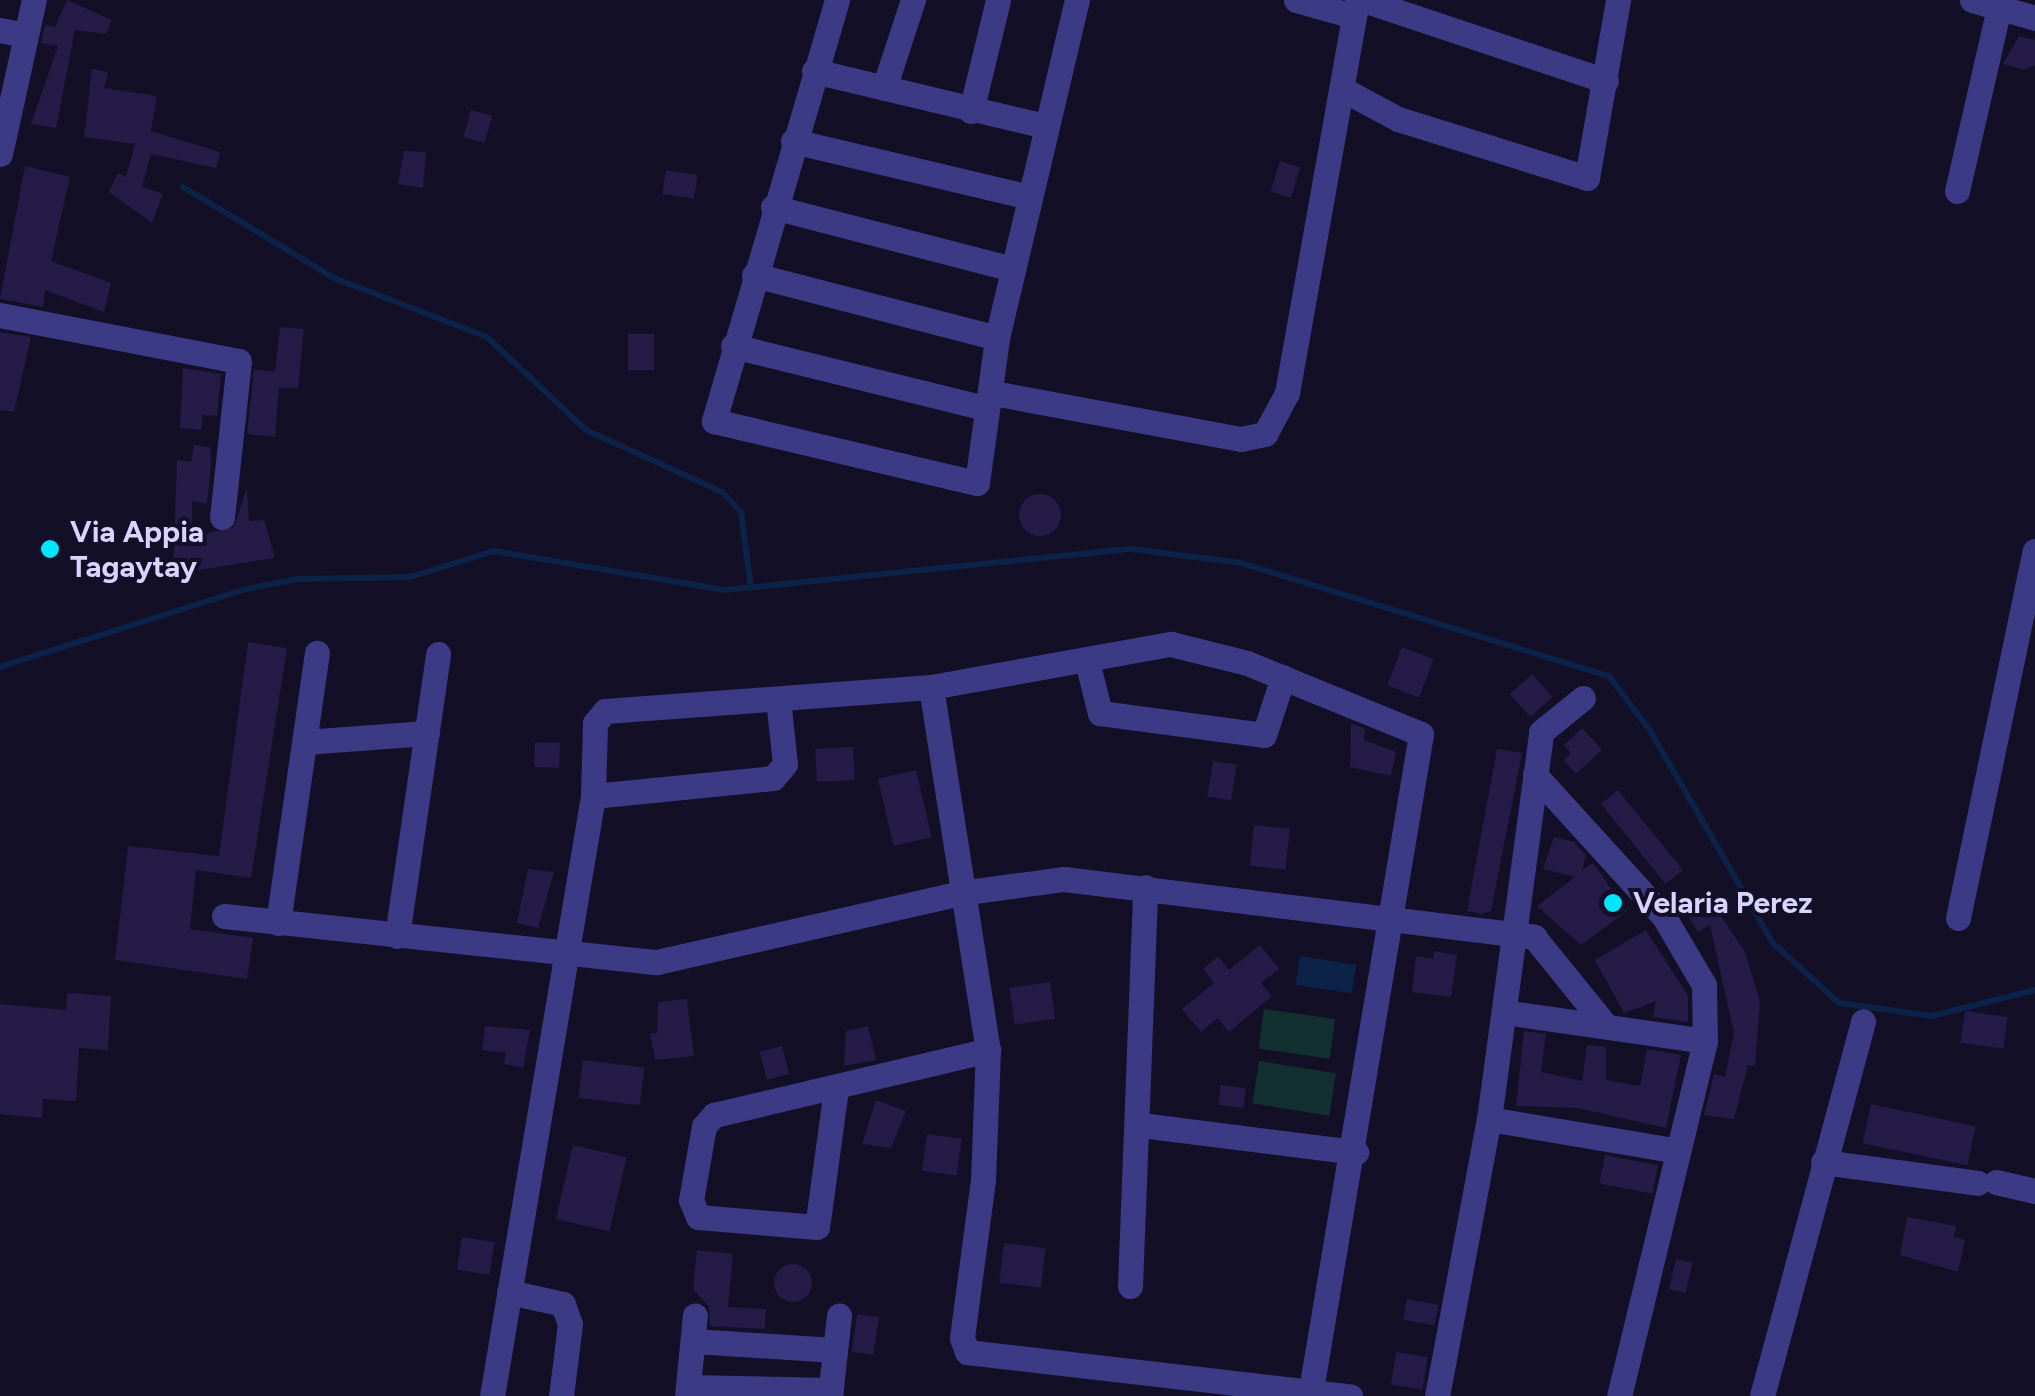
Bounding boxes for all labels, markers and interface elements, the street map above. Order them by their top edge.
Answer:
place label: Via Appia Tagaytay [70,514,204,584]
marker: Via Appia Tagaytay [39,538,61,560]
place label: Velaria Perez [1633,885,1813,921]
marker: Velaria Perez [1602,892,1624,914]

